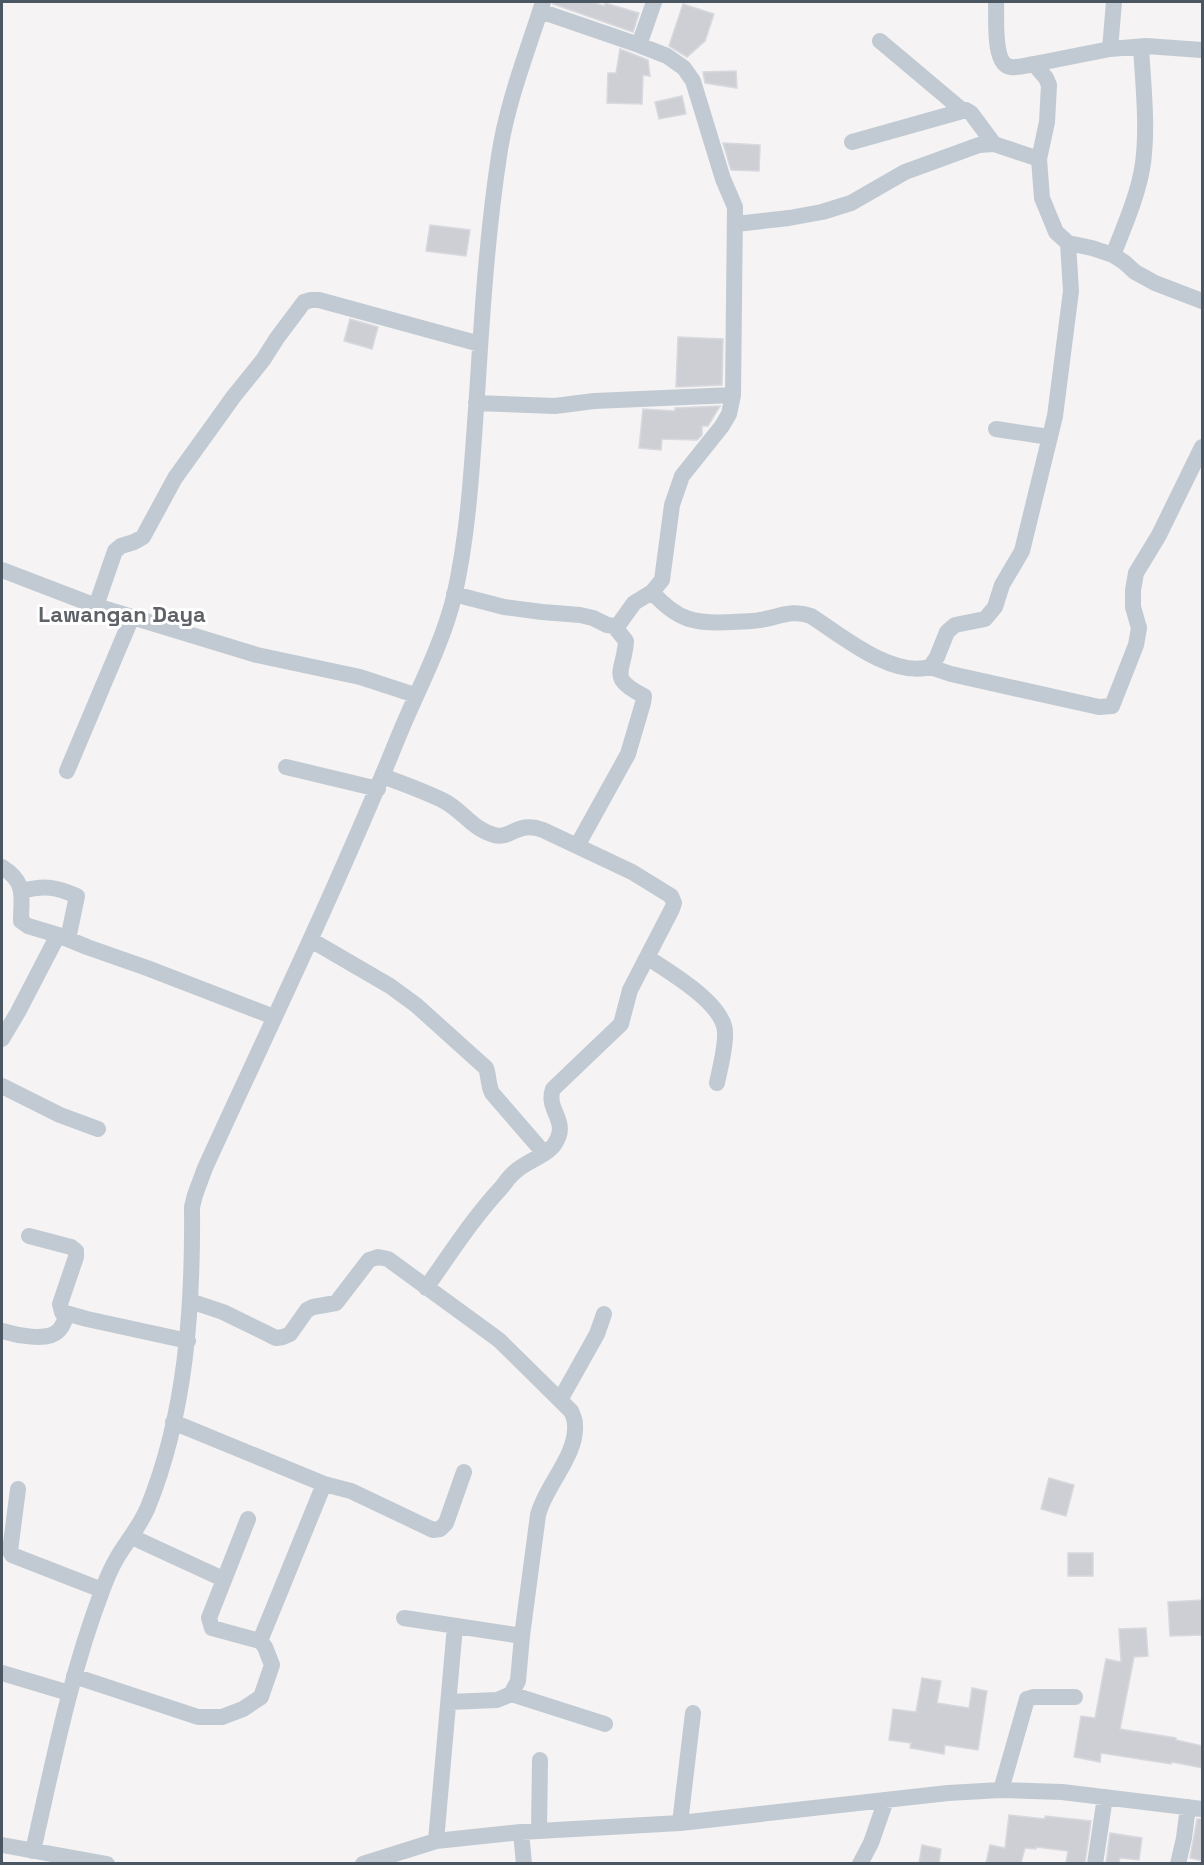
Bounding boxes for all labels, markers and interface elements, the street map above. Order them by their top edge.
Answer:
district label: Lawangan Daya [38,600,206,628]

